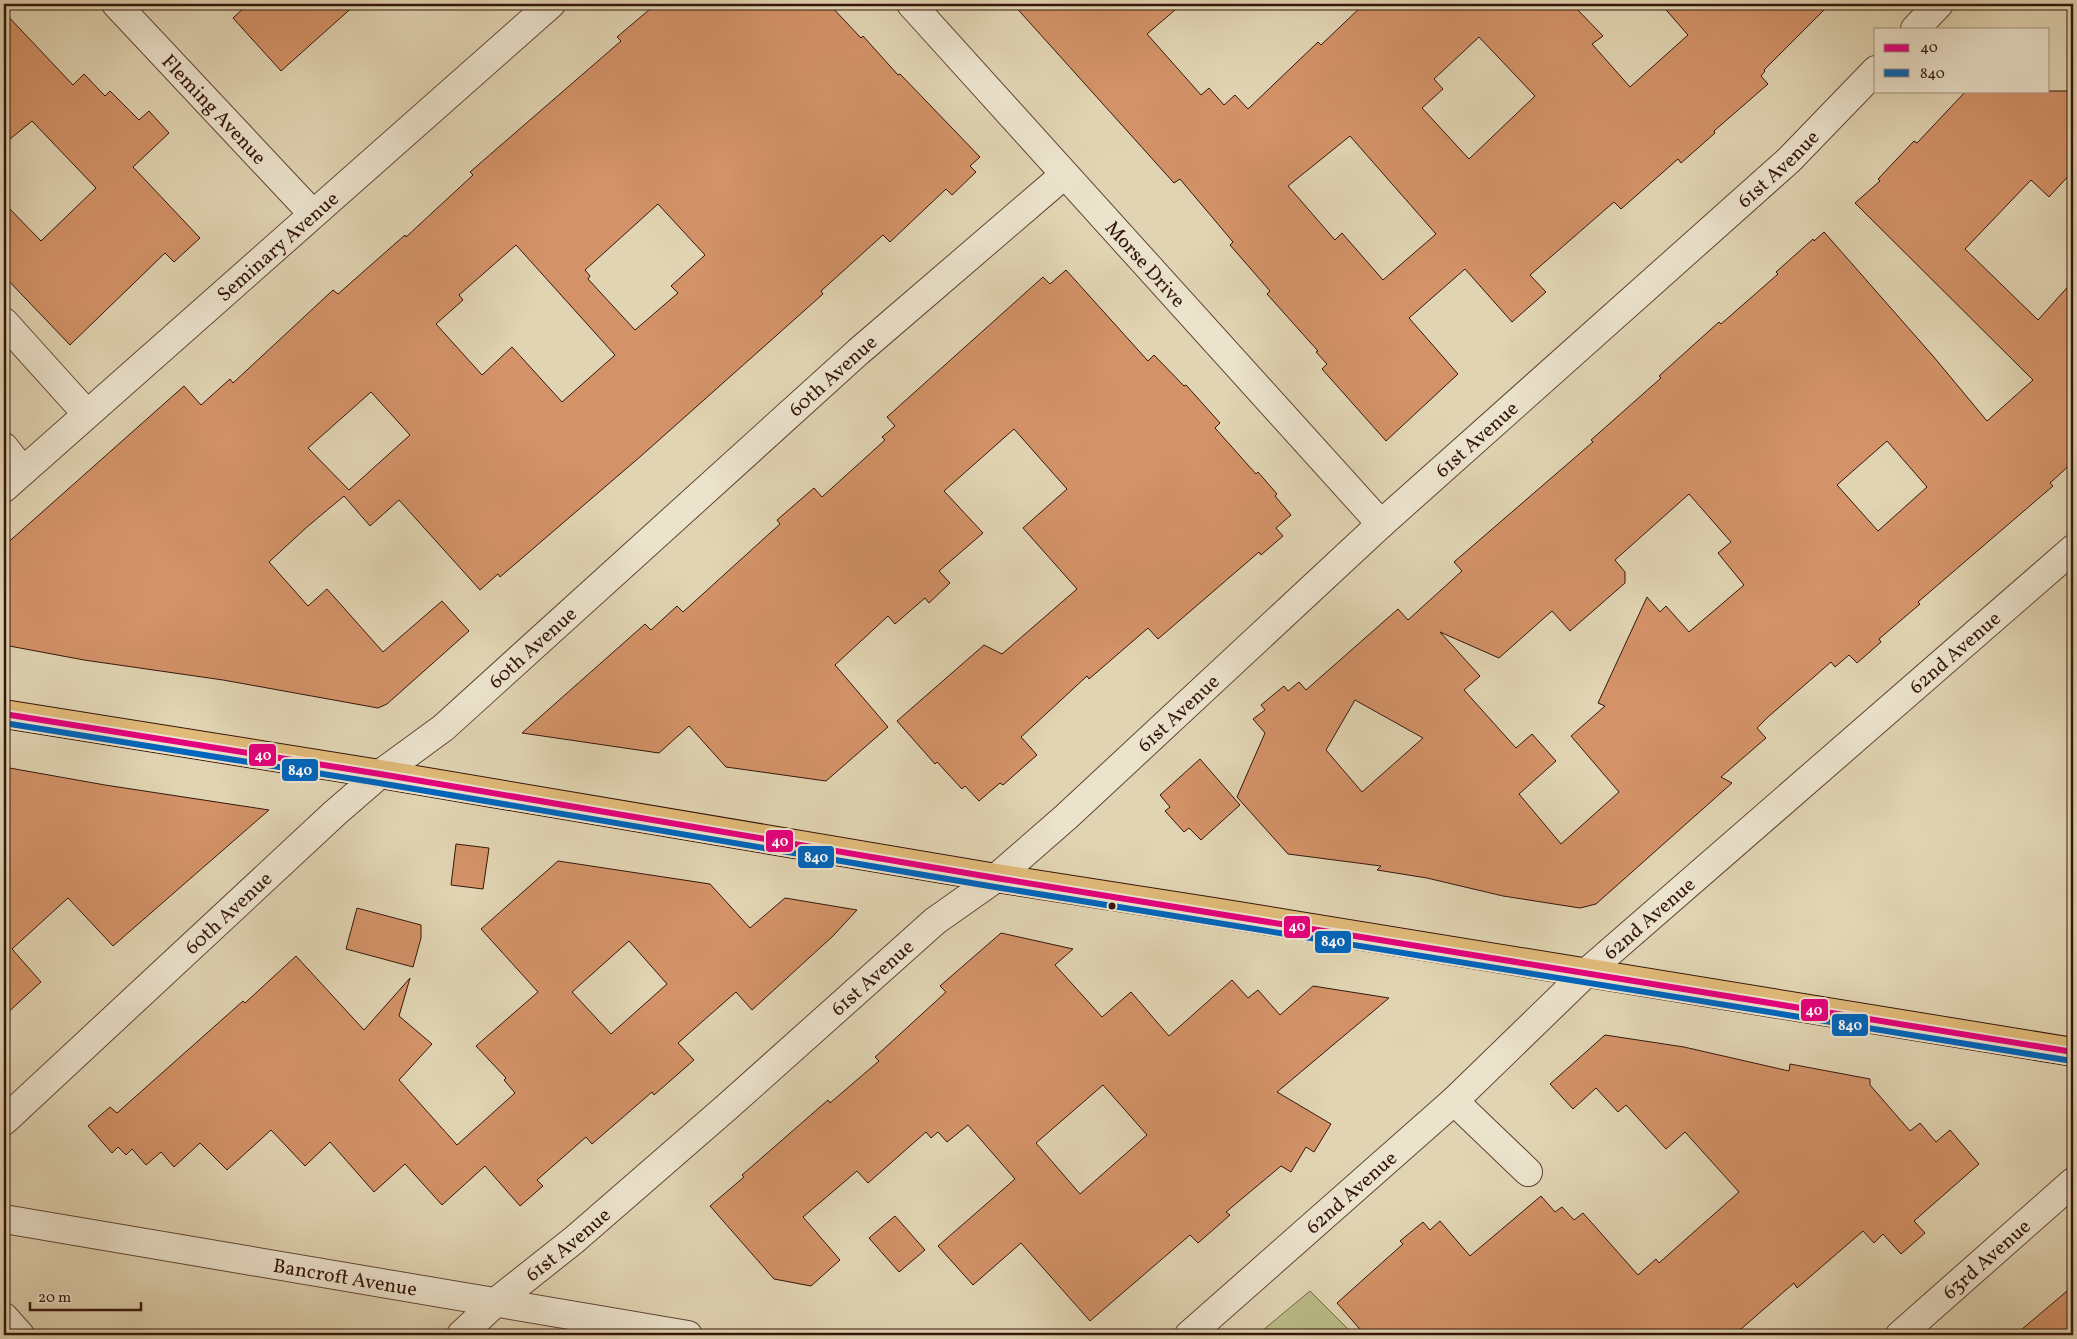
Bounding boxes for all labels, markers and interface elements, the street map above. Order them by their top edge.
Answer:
legend [1874,28,2050,92]
text: 40 [1920,38,1938,59]
street label: Fleming Avenue [154,49,272,172]
text: 840 [1920,64,1945,85]
street label: 61st Avenue [1732,125,1827,216]
street label: Seminary Avenue [212,186,346,309]
street label: Morse Drive [1098,215,1191,315]
street label: 60th Avenue [783,329,884,424]
street label: 61st Avenue [1430,396,1525,485]
street label: 60th Avenue [483,601,584,696]
street label: 62nd Avenue [1904,606,2008,702]
street label: 61st Avenue [1132,669,1227,760]
line badge: 40 [248,743,277,767]
text: 40 [255,747,272,766]
line badge: 840 [281,758,319,782]
text: 840 [288,762,312,781]
line badge: 40 [765,829,794,853]
text: 40 [772,833,789,852]
line badge: 840 [797,845,835,869]
text: 840 [804,849,828,868]
street label: 60th Avenue [179,866,279,962]
street label: 62nd Avenue [1598,872,1702,967]
unlabelled marker [1107,901,1117,911]
line badge: 40 [1283,915,1311,939]
text: 40 [1289,918,1306,937]
line badge: 840 [1314,930,1352,954]
text: 840 [1321,933,1345,952]
street label: 61st Avenue [826,934,921,1024]
line badge: 40 [1800,998,1829,1022]
text: 40 [1806,1002,1823,1021]
line badge: 840 [1831,1013,1869,1037]
text: 840 [1838,1017,1862,1036]
street label: 62nd Avenue [1300,1145,1404,1242]
street label: 61st Avenue [520,1202,617,1289]
street label: 63rd Avenue [1937,1214,2038,1307]
street label: Bancroft Avenue [271,1253,419,1305]
scale bar [30,1279,141,1311]
text: 20 m [38,1288,71,1309]

